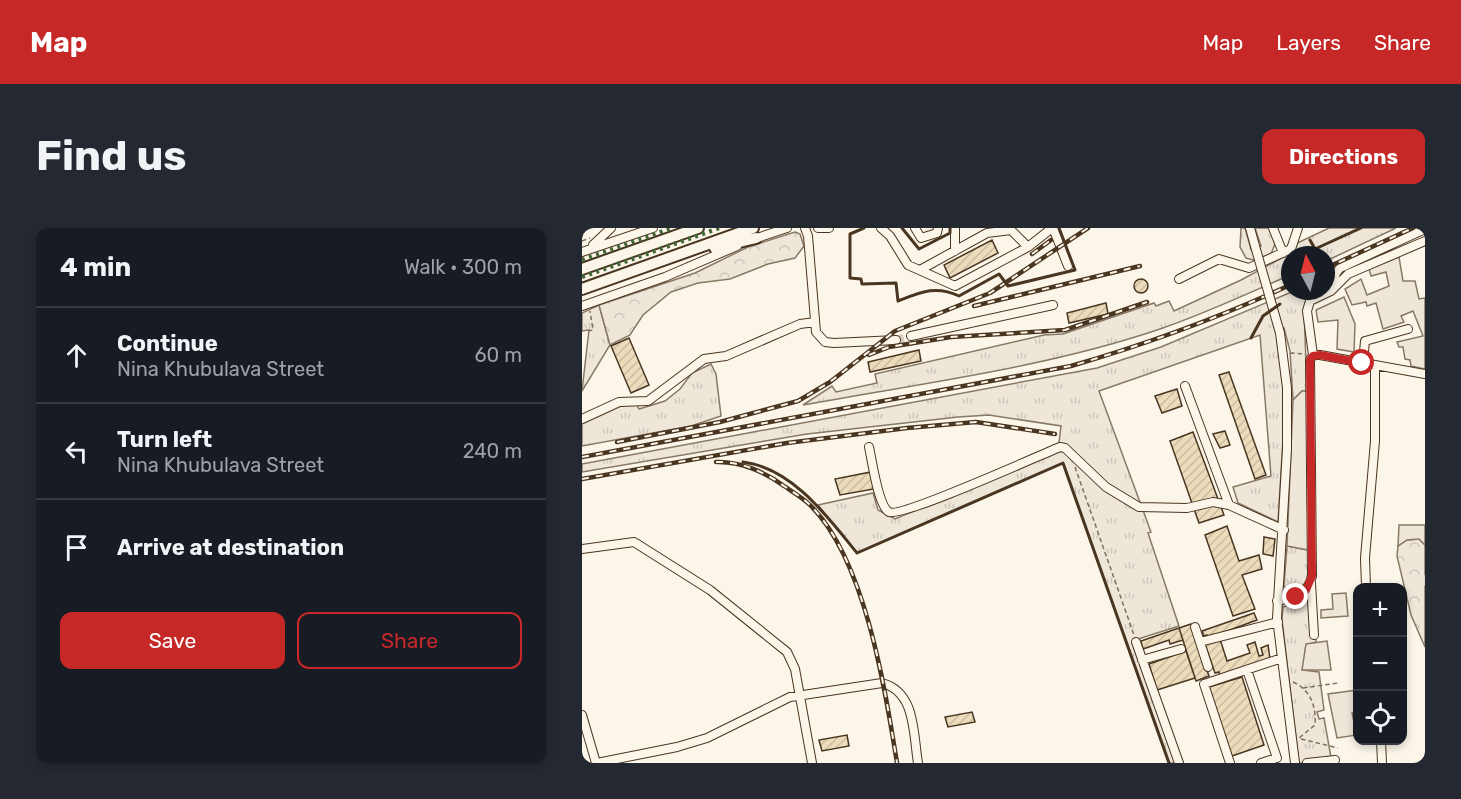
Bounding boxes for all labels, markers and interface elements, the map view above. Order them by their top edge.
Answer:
text: Map [30,26,87,59]
text: Map [1202,30,1243,55]
text: Layers [1276,30,1341,55]
text: Share [1374,30,1431,55]
button: Directions [1262,129,1425,184]
text: Find us [36,131,187,181]
north arrow [1281,246,1335,300]
text: 4 min [60,252,131,283]
text: Walk · 300 m [404,255,522,279]
text: Continue [117,330,218,357]
icon: ahead [60,339,93,372]
text: 60 m [475,343,522,367]
route start [1348,349,1374,375]
text: Nina Khubulava Street [117,357,324,381]
text: Turn left [117,426,212,453]
icon: left [60,435,93,468]
text: 240 m [463,439,522,463]
text: Nina Khubulava Street [117,453,324,477]
icon: arrive [60,531,93,564]
text: Arrive at destination [117,534,344,561]
route end [1282,583,1308,609]
map controls [1353,583,1407,745]
button: + [1353,583,1407,637]
button: Save [60,612,285,669]
button: Share [297,612,522,669]
button: − [1353,637,1407,691]
button: locate [1353,691,1407,745]

